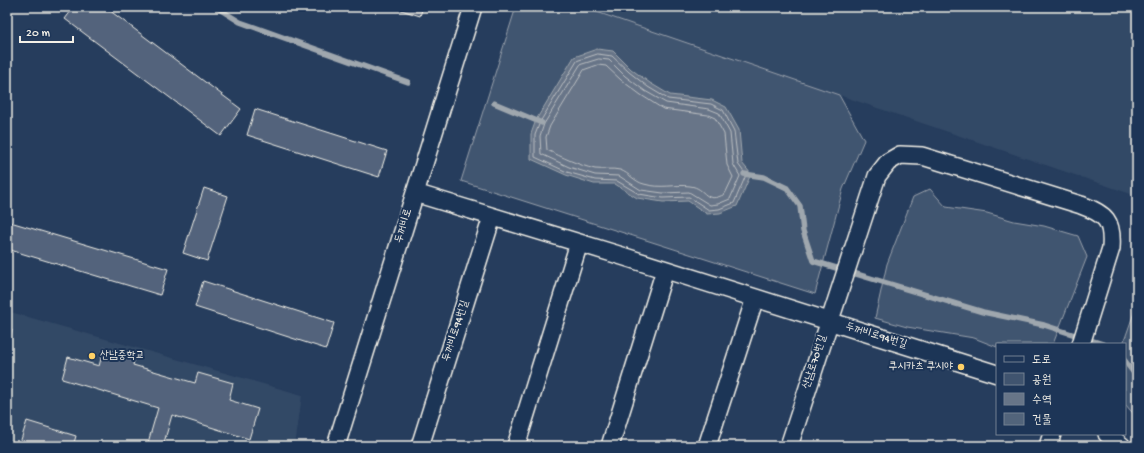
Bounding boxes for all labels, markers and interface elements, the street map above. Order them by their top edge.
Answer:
scale bar [20,18,73,44]
text: 20 m [26,27,51,41]
street label: 두꺼비로 [393,207,415,245]
street label: 두꺼비로94번길 [439,298,472,363]
street label: 두꺼비로94번길 [844,320,909,351]
street label: 산남로70번길 [800,333,829,391]
legend [996,343,1126,435]
place label: 산남중학교 [100,350,144,362]
marker: 산남중학교 [87,351,97,361]
text: 도로 [1032,354,1051,368]
place label: 쿠시카츠 쿠시야 [888,361,953,373]
marker: 쿠시카츠 쿠시야 [956,362,966,372]
text: 공원 [1032,374,1051,388]
text: 수역 [1032,393,1052,408]
text: 건물 [1032,414,1052,428]

